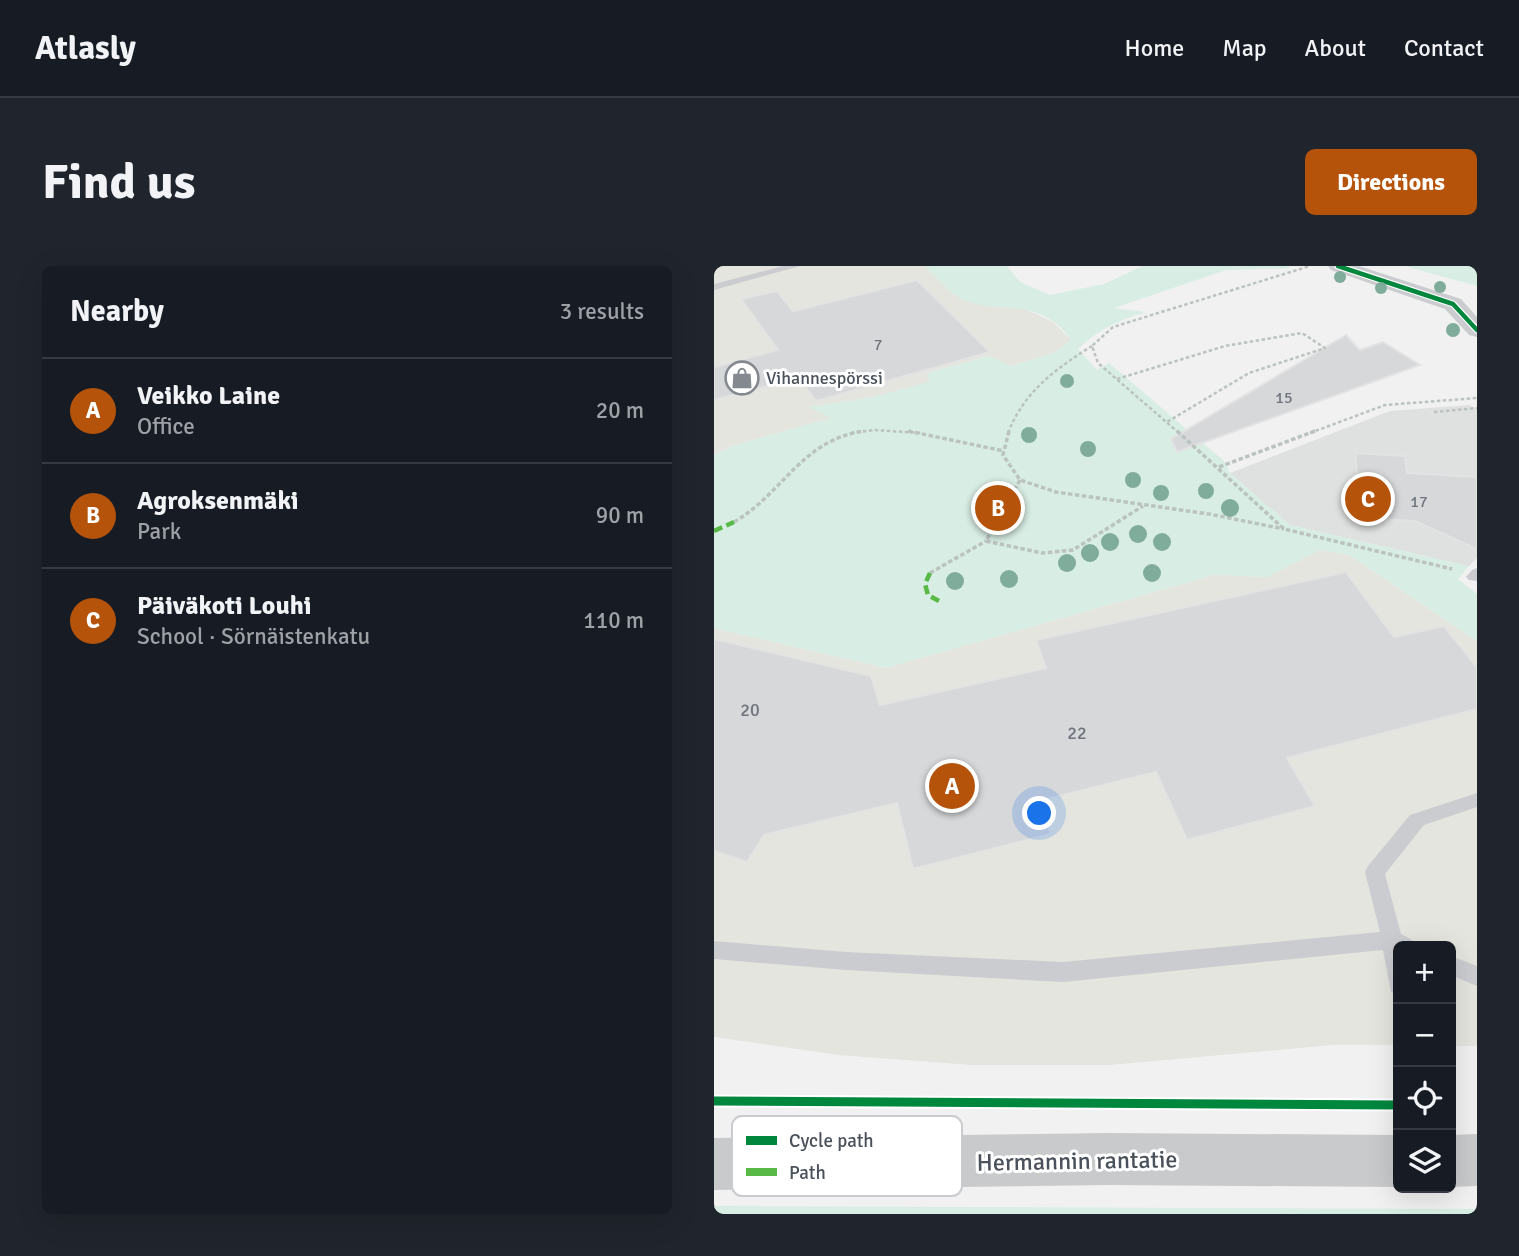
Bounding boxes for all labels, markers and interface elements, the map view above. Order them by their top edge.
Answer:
text: Atlasly [35,28,136,69]
text: Home [1124,33,1184,63]
text: Map [1222,33,1267,63]
text: About [1305,33,1366,63]
text: Contact [1404,33,1484,63]
button: Directions [1305,149,1477,215]
text: Find us [42,152,195,212]
text: Nearby [70,293,164,330]
text: 3 results [560,297,644,326]
house number: 7 [874,335,882,355]
shop icon: Vihannespörssi [723,359,761,397]
place label: Vihannespörssi [766,367,883,389]
text: Veikko Laine [137,380,280,412]
house number: 15 [1275,388,1293,408]
text: A [86,396,100,425]
text: 20 m [596,396,644,425]
text: Office [137,412,195,441]
pin: C [1345,473,1391,525]
pin: B [975,482,1021,534]
text: Agroksenmäki [137,485,299,517]
house number: 17 [1410,492,1428,512]
text: B [86,501,100,530]
text: 90 m [596,501,644,530]
text: Park [137,517,181,546]
text: Päiväkoti Louhi [137,590,312,622]
text: C [86,606,100,635]
text: 110 m [583,606,644,635]
text: School · Sörnäistenkatu [137,622,370,651]
house number: 20 [740,699,760,721]
house number: 22 [1067,722,1087,744]
pin: A [929,760,975,812]
your location [1022,796,1056,830]
map controls [1393,941,1456,1193]
button: + [1393,941,1456,1004]
button: − [1393,1004,1456,1067]
button: locate [1393,1067,1456,1130]
legend [732,1116,962,1196]
text: Cycle path [789,1129,874,1153]
button: layers [1393,1130,1456,1193]
street label: Hermannin rantatie [976,1144,1178,1178]
text: Path [789,1161,826,1185]

